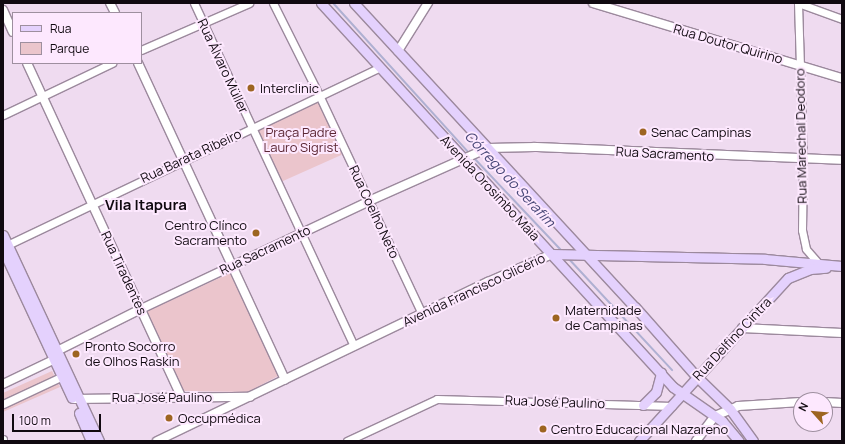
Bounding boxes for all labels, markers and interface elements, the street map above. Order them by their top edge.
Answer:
legend [12,12,142,64]
street label: Rua Álvaro Müller [194,16,252,116]
text: Rua [50,20,71,37]
street label: Rua Doutor Quirino [672,21,784,67]
text: Parque [50,40,89,57]
street label: Rua Marechal Deodoro [792,68,810,204]
place label: Interclinic [260,80,319,96]
marker: Interclinic [245,82,257,94]
place label: Senac Campinas [651,124,751,140]
park label: Praça Padre Lauro Sigrist [264,125,338,156]
street label: Rua Barata Ribeiro [138,126,244,186]
marker: Senac Campinas [638,127,648,137]
water label: Córrego do Serafim [461,128,559,230]
street label: Avenida Orosimbo Maia [437,132,543,244]
street label: Rua Sacramento [615,144,715,164]
street label: Rua Coelho Neto [346,163,402,261]
district label: Vila Itapura [105,196,187,214]
place label: Centro Clínco Sacramento [165,218,247,249]
street label: Rua Sacramento [217,222,313,278]
marker: Centro Clínco Sacramento [250,227,262,239]
street label: Rua Tiradentes [98,229,150,317]
street label: Avenida Francisco Glicério [400,250,548,330]
street label: Rua Delfino Cintra [690,294,774,384]
place label: Maternidade de Campinas [565,303,643,334]
marker: Maternidade de Campinas [550,312,562,324]
place label: Pronto Socorro de Olhos Raskin [85,339,180,370]
marker: Pronto Socorro de Olhos Raskin [70,348,82,360]
street label: Rua José Paulino [112,389,212,405]
street label: Rua José Paulino [505,392,605,412]
north arrow [793,392,833,432]
text: N [794,400,811,414]
scale bar [14,406,103,432]
place label: Occupmédica [178,410,261,426]
text: 100 m [19,412,51,429]
marker: Occupmédica [163,412,175,424]
place label: Centro Educacional Nazareno [551,421,728,437]
marker: Centro Educacional Nazareno [538,424,548,434]

